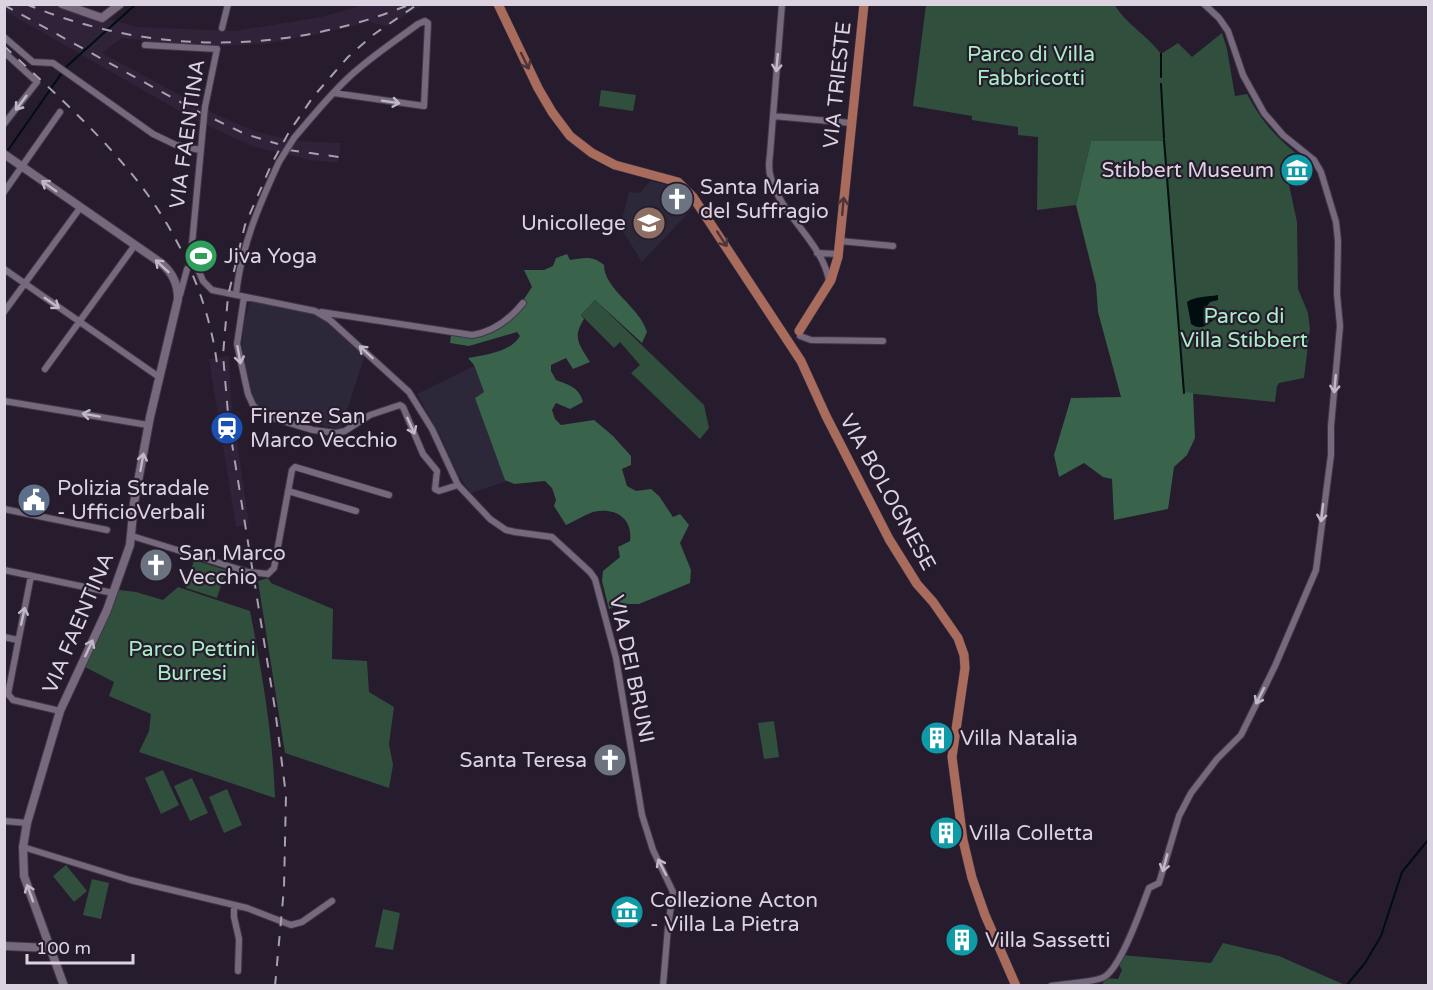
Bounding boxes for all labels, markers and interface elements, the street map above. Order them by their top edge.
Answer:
street label: VIA TRIESTE [818,21,857,150]
park label: Parco di Villa Fabbricotti [967,42,1095,91]
one-way arrow [520,52,532,70]
one-way arrow [771,52,782,72]
street label: VIA FAENTINA [165,58,210,210]
one-way arrow [14,95,27,111]
one-way arrow [381,97,401,108]
museum icon: Stibbert Museum [1279,152,1315,188]
place label: Stibbert Museum [1102,158,1274,183]
place label: Santa Maria del Suffragio [700,175,829,224]
one-way arrow [41,180,58,192]
church icon: Santa Maria del Suffragio [659,181,695,217]
one-way arrow [838,197,849,217]
school or university icon: Unicollege [631,205,667,241]
place label: Unicollege [521,211,626,236]
one-way arrow [716,230,728,247]
sports icon: Jiva Yoga [183,238,219,274]
place label: Jiva Yoga [224,244,317,269]
one-way arrow [155,258,170,273]
one-way arrow [44,297,60,309]
park label: Parco di Villa Stibbert [1180,304,1308,353]
one-way arrow [234,344,245,364]
one-way arrow [359,345,374,359]
one-way arrow [1329,374,1340,394]
place label: Firenze San Marco Vecchio [250,404,398,453]
one-way arrow [81,410,101,421]
station icon: Firenze San Marco Vecchio [209,410,245,446]
street label: VIA BOLOGNESE [834,410,941,575]
one-way arrow [405,417,417,435]
one-way arrow [137,453,148,472]
place label: Polizia Stradale - UfficioVerbali [57,476,210,525]
public building icon: Polizia Stradale - UfficioVerbali [16,482,52,518]
one-way arrow [1316,503,1327,523]
place label: San Marco Vecchio [179,541,286,590]
church icon: San Marco Vecchio [138,547,174,583]
street label: VIA FAENTINA [38,549,119,697]
street label: VIA DEI BRUNI [604,593,659,745]
one-way arrow [18,607,29,626]
park label: Parco Pettini Burresi [128,637,256,686]
one-way arrow [84,639,96,657]
one-way arrow [1253,686,1265,704]
building icon: Villa Natalia [919,720,955,756]
place label: Villa Natalia [960,726,1078,751]
church icon: Santa Teresa [592,742,628,778]
place label: Santa Teresa [460,748,587,773]
building icon: Villa Colletta [928,815,964,851]
place label: Villa Colletta [969,821,1094,846]
one-way arrow [1158,853,1170,872]
one-way arrow [656,859,667,877]
one-way arrow [23,884,34,903]
place label: Collezione Acton - Villa La Pietra [650,888,818,937]
museum icon: Collezione Acton - Villa La Pietra [609,894,645,930]
building icon: Villa Sassetti [944,922,980,958]
scale bar [27,927,134,965]
place label: Villa Sassetti [985,928,1110,953]
text: 100 m [36,937,91,959]

